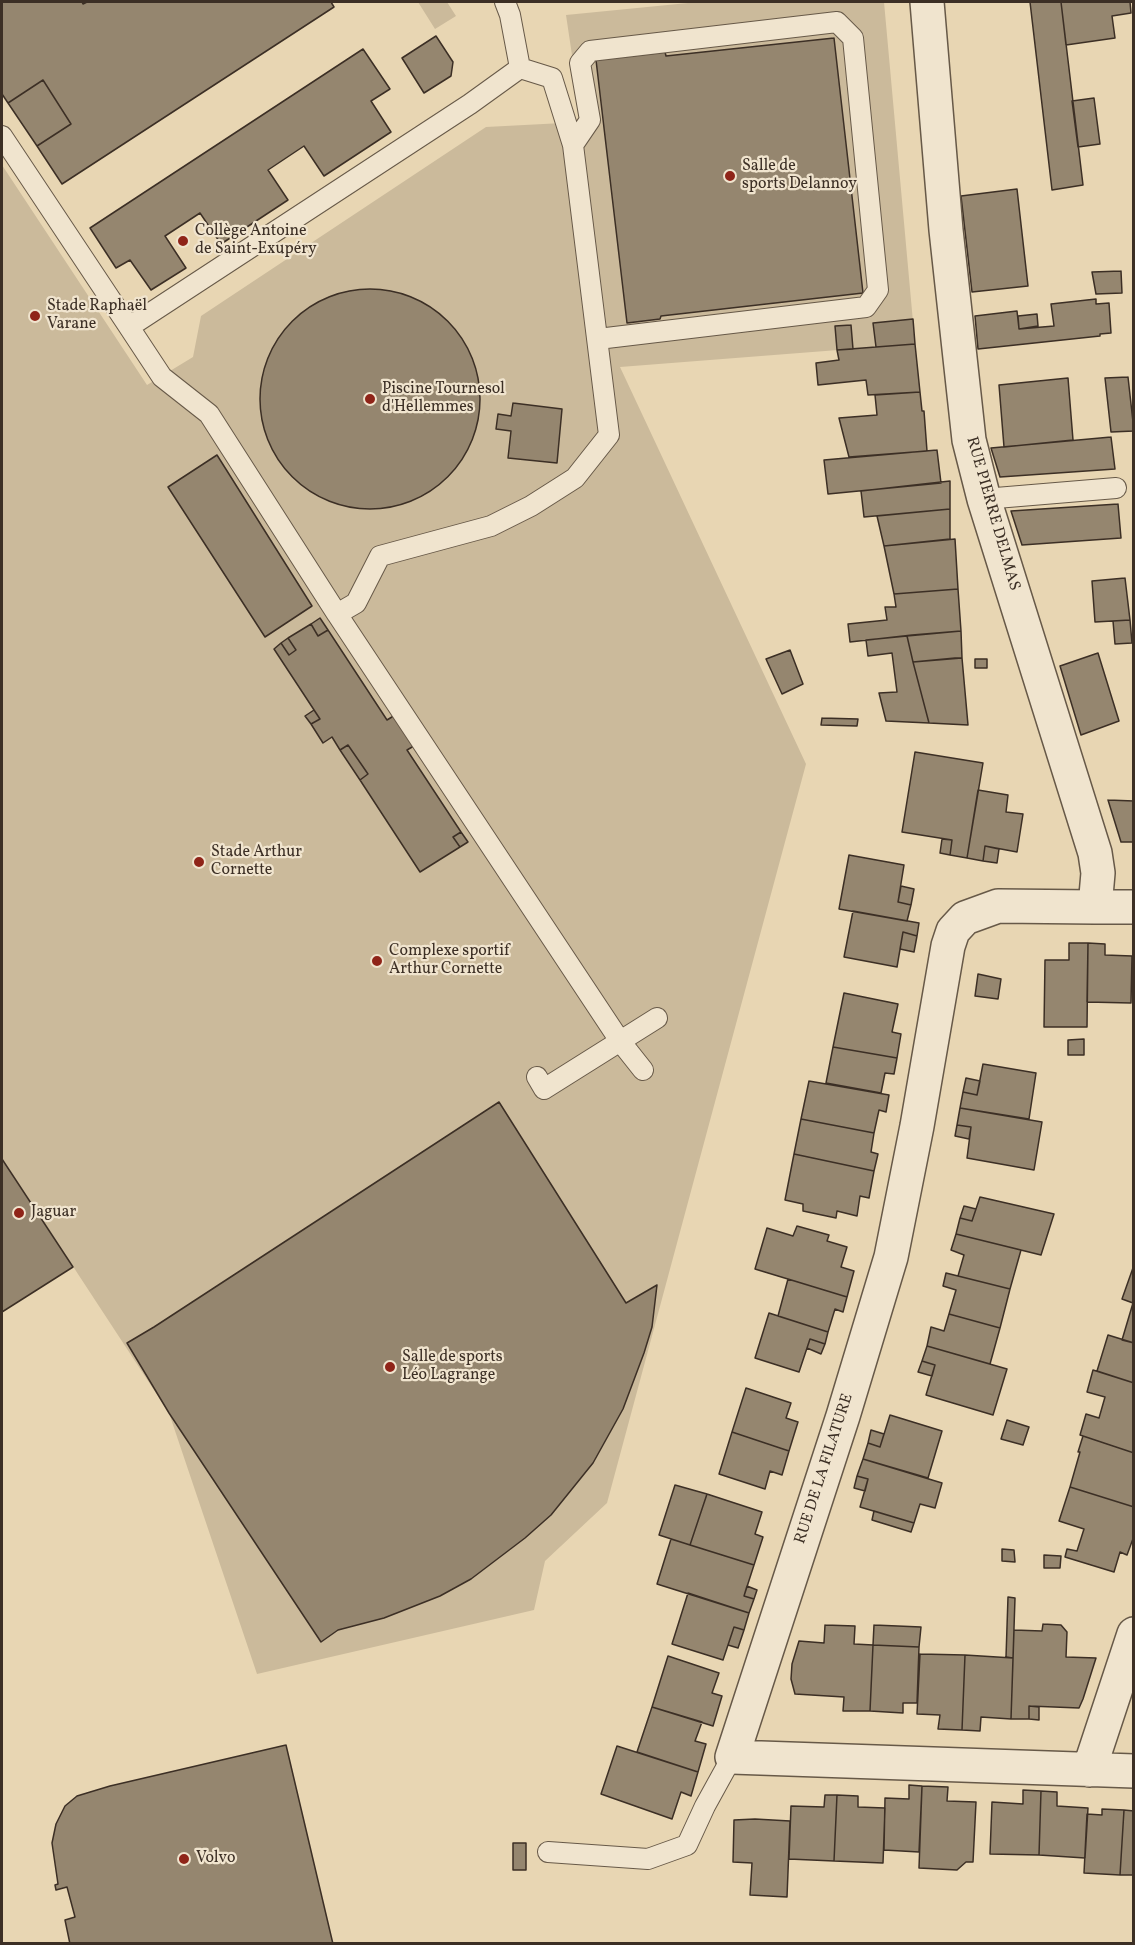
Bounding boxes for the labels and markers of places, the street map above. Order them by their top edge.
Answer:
place label: Salle de sports Delannoy [742,157,857,195]
marker: Salle de sports Delannoy [723,169,737,183]
place label: Collège Antoine de Saint-Exupéry [195,222,317,260]
marker: Collège Antoine de Saint-Exupéry [176,234,190,248]
place label: Stade Raphaël Varane [47,297,147,335]
marker: Stade Raphaël Varane [28,309,42,323]
place label: Piscine Tournesol d'Hellemmes [382,380,505,418]
marker: Piscine Tournesol d'Hellemmes [363,392,377,406]
place label: Stade Arthur Cornette [211,843,302,881]
marker: Stade Arthur Cornette [192,855,206,869]
place label: Complexe sportif Arthur Cornette [389,942,509,980]
marker: Complexe sportif Arthur Cornette [370,954,384,968]
place label: Jaguar [31,1203,76,1223]
marker: Jaguar [12,1206,26,1220]
place label: Salle de sports Léo Lagrange [402,1348,503,1386]
marker: Salle de sports Léo Lagrange [383,1360,397,1374]
place label: Volvo [196,1849,235,1869]
marker: Volvo [177,1852,191,1866]

